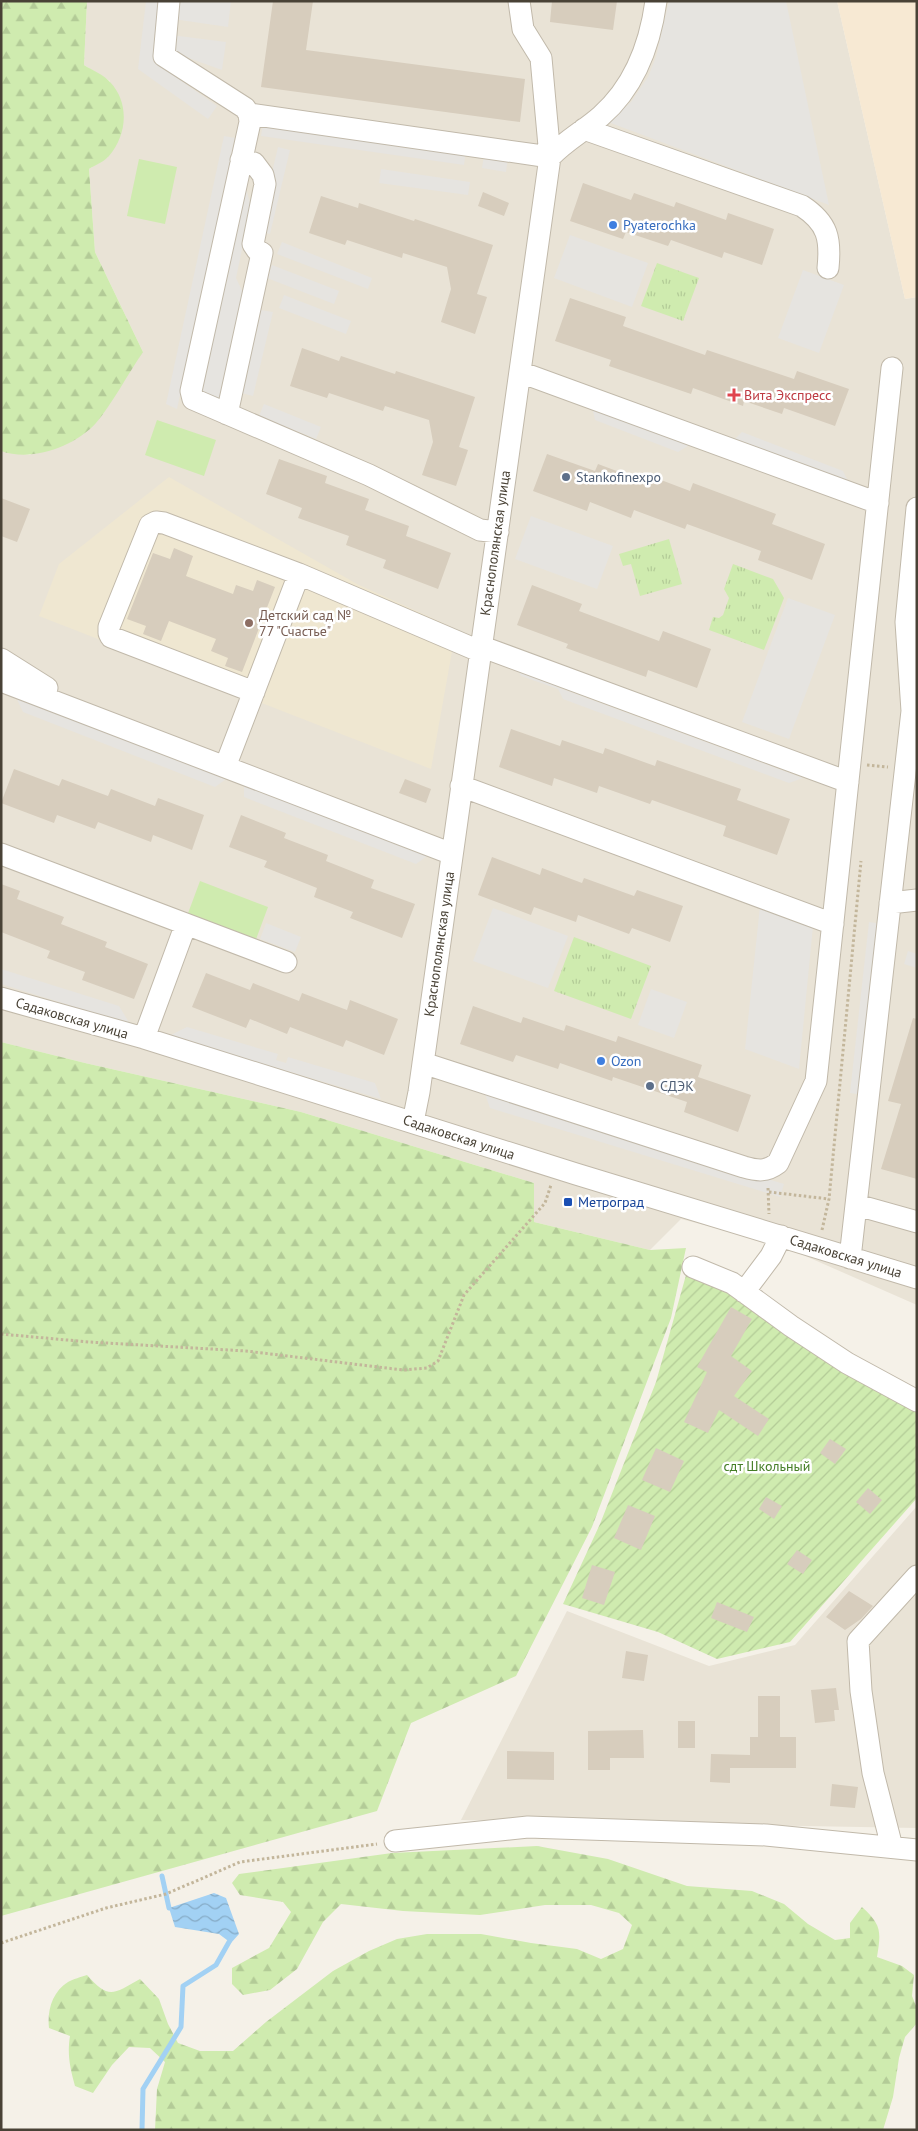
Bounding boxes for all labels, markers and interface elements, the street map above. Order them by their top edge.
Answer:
place label: Pyaterochka [623,216,696,234]
marker: Pyaterochka [607,219,619,231]
place label: Вита Экспресс [744,386,831,404]
marker: Вита Экспресс [728,389,740,401]
place label: Stankofinexpo [576,468,661,486]
street label: Краснополянская улица [476,469,514,617]
marker: Stankofinexpo [560,471,572,483]
place label: Детский сад № 77 "Счастье" [259,606,351,640]
marker: Детский сад № 77 "Счастье" [243,617,255,629]
street label: Краснополянская улица [420,870,458,1018]
street label: Садаковская улица [14,993,131,1043]
place label: Ozon [611,1052,641,1070]
marker: Ozon [595,1055,607,1067]
place label: СДЭК [660,1077,694,1095]
marker: СДЭК [644,1080,656,1092]
street label: Садаковская улица [401,1110,517,1164]
place label: Метроград [578,1193,645,1211]
marker: Метроград [562,1196,574,1208]
street label: Садаковская улица [788,1230,904,1282]
park label: сдт Школьный [724,1457,810,1475]

